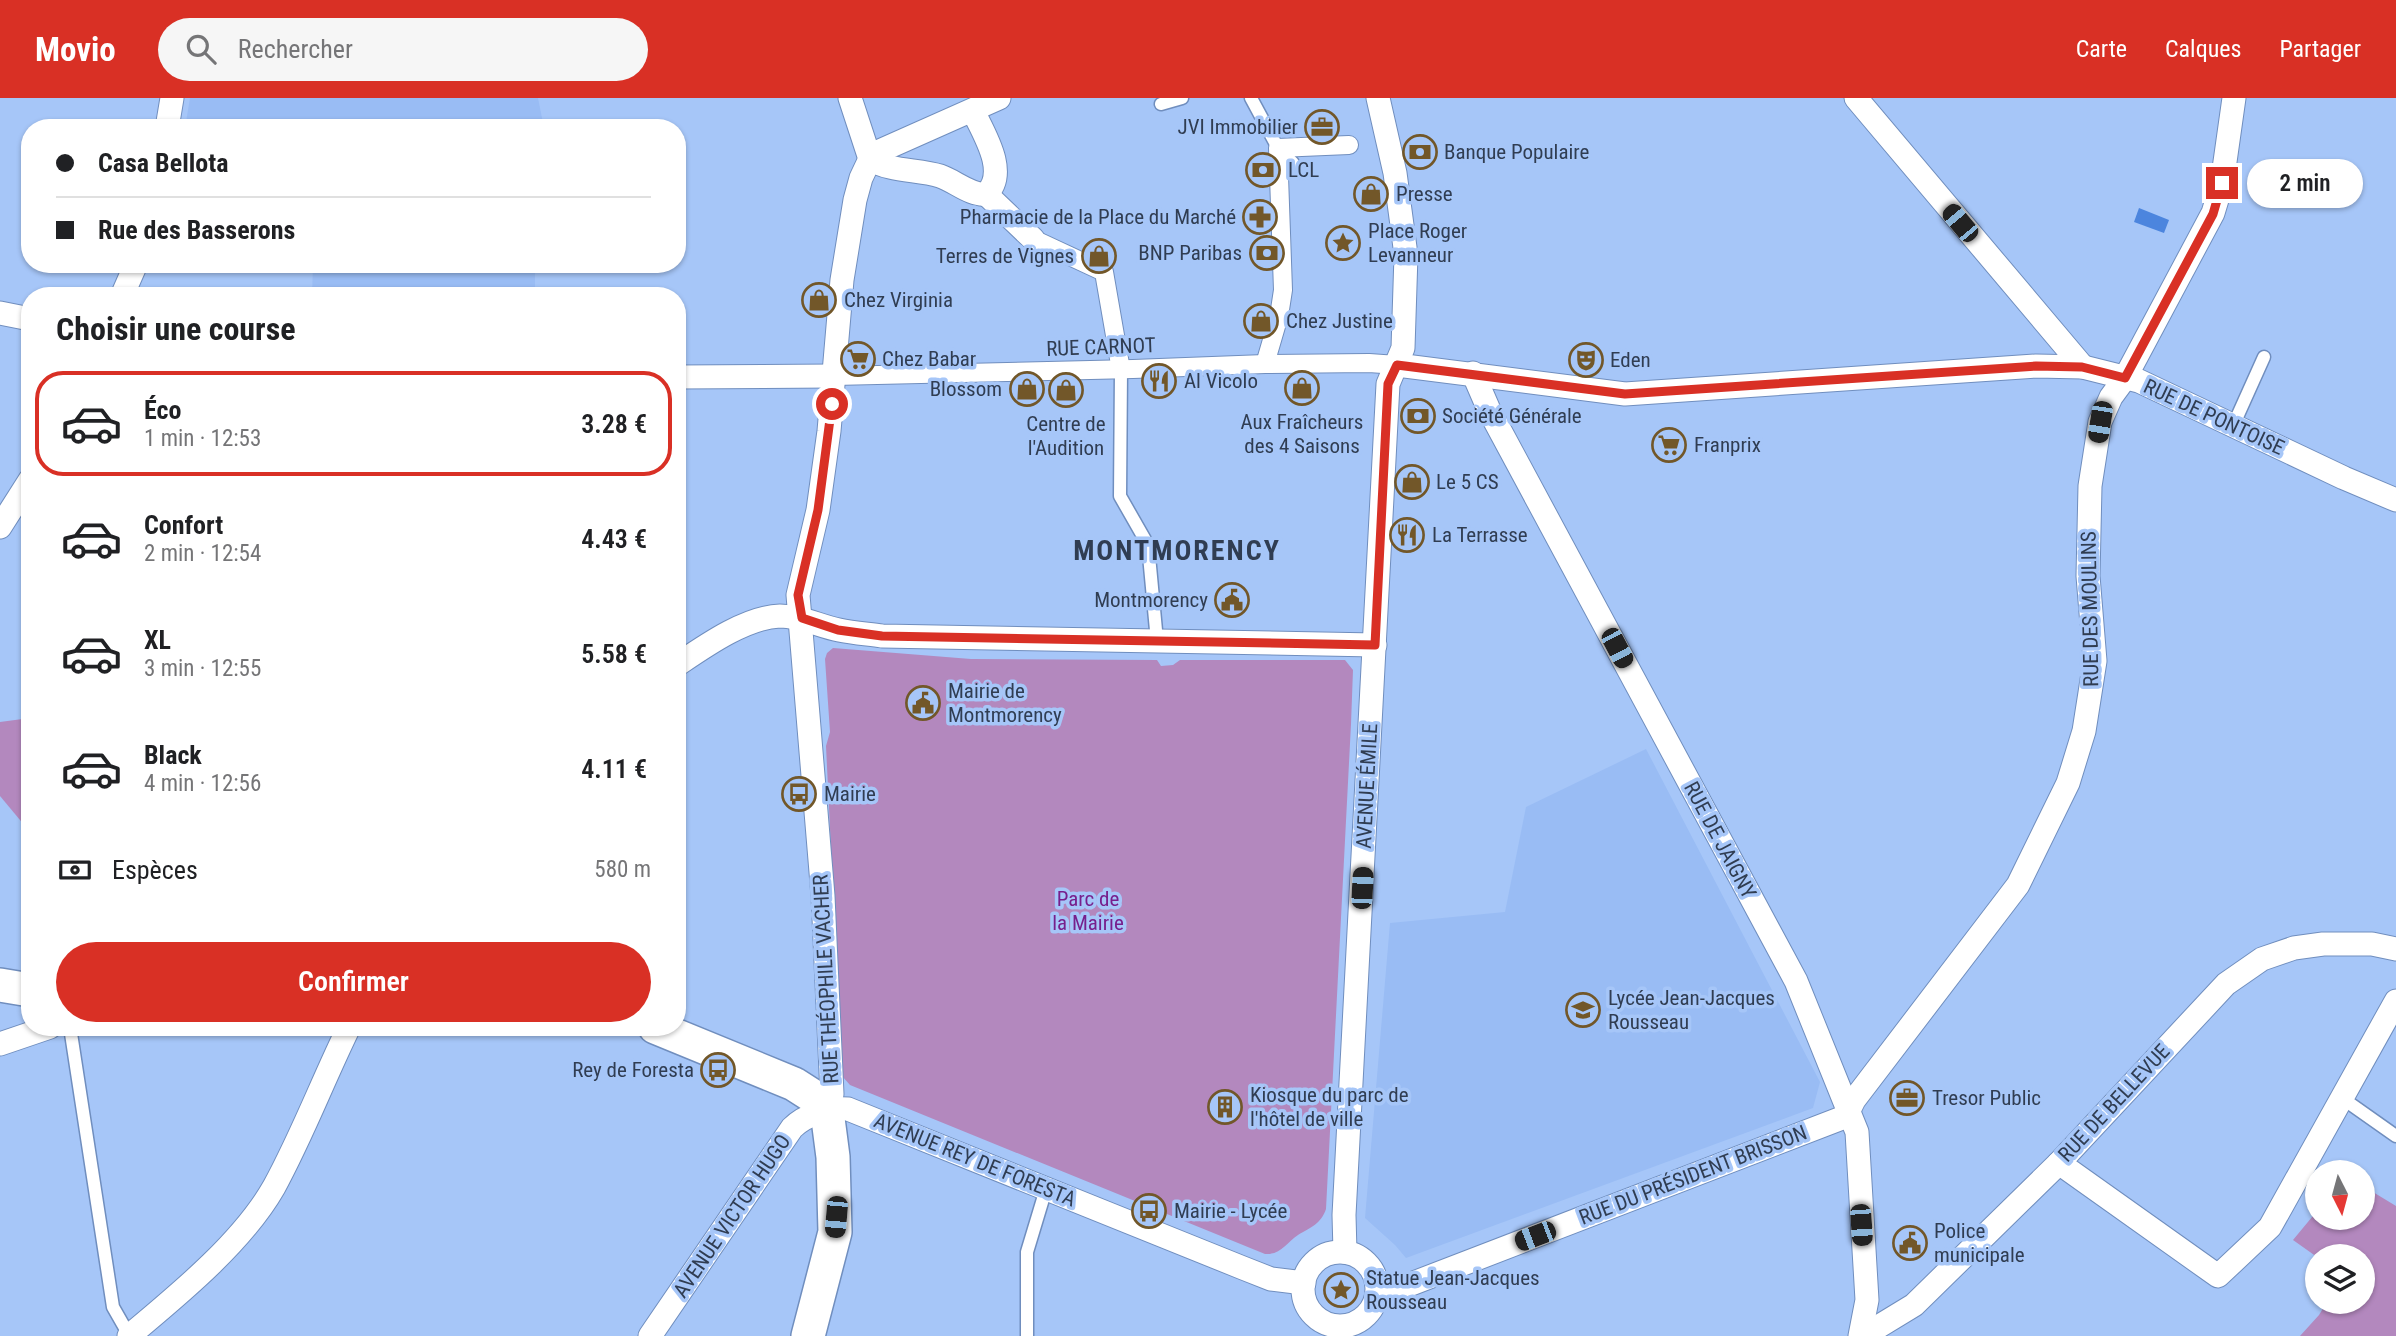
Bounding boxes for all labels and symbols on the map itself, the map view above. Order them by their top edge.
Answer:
office icon: JVI Immobilier [1303,108,1341,146]
place label: JVI Immobilier [1178,115,1298,139]
bank icon: Banque Populaire [1401,133,1439,171]
place label: Banque Populaire [1444,140,1589,164]
bank icon: LCL [1244,151,1282,189]
place label: LCL [1288,158,1319,182]
callout: 2 min [2246,158,2362,208]
route end [2206,167,2238,199]
shop icon: Presse [1352,175,1390,213]
place label: Presse [1396,182,1453,206]
pharmacy icon: Pharmacie de la Place du Marché [1241,198,1279,236]
car [1939,200,1982,246]
place label: Pharmacie de la Place du Marché [960,205,1236,229]
place label: Place Roger Levanneur [1368,219,1467,267]
place icon: Place Roger Levanneur [1324,224,1362,262]
bank icon: BNP Paribas [1248,234,1286,272]
shop icon: Terres de Vignes [1080,237,1118,275]
place label: BNP Paribas [1138,241,1242,265]
place label: Terres de Vignes [936,244,1074,268]
shop icon: Chez Virginia [800,281,838,319]
place label: Chez Virginia [844,288,953,312]
shop icon: Chez Justine [1242,302,1280,340]
place label: Chez Justine [1286,309,1393,333]
street label: RUE CARNOT [1046,333,1156,361]
supermarket icon: Chez Babar [839,340,877,378]
theatre icon: Eden [1567,341,1605,379]
place label: Chez Babar [882,347,976,371]
place label: Eden [1610,348,1651,372]
restaurant icon: Al Vicolo [1140,362,1178,400]
place label: Al Vicolo [1184,369,1258,393]
shop icon: Aux Fraîcheurs des 4 Saisons [1283,369,1321,407]
shop icon: Blossom [1008,370,1046,408]
shop icon: Centre de l'Audition [1047,371,1085,409]
street label: RUE DE PONTOISE [2140,374,2288,460]
place label: Blossom [930,377,1002,401]
route start [816,388,848,420]
bank icon: Société Générale [1399,397,1437,435]
car [2087,400,2114,444]
place label: Société Générale [1442,404,1582,428]
place label: Aux Fraîcheurs des 4 Saisons [1241,410,1363,458]
place label: Centre de l'Audition [1026,412,1106,460]
supermarket icon: Franprix [1650,426,1688,464]
place label: Franprix [1694,433,1761,457]
shop icon: Le 5 CS [1393,463,1431,501]
place label: Le 5 CS [1436,470,1499,494]
restaurant icon: La Terrasse [1388,516,1426,554]
place label: La Terrasse [1432,523,1528,547]
street label: RUE DES MOULINS [2077,531,2103,687]
district label: MONTMORENCY [1073,534,1281,567]
public building icon: Montmorency [1213,581,1251,619]
place label: Montmorency [1094,588,1208,612]
car [1598,625,1637,671]
place label: Mairie de Montmorency [948,679,1062,727]
public building icon: Mairie de Montmorency [904,684,942,722]
street label: AVENUE ÉMILE [1352,723,1382,849]
bus stop icon: Mairie [780,775,818,813]
street label: RUE DE JAIGNY [1679,777,1761,903]
place label: Mairie [824,782,876,806]
car [1351,866,1374,910]
street label: RUE THÉOPHILE VACHER [809,874,843,1084]
park label: Parc de la Mairie [1052,887,1124,935]
place label: Lycée Jean-Jacques Rousseau [1608,986,1775,1034]
school or university icon: Lycée Jean-Jacques Rousseau [1564,991,1602,1029]
street label: RUE DE BELLEVUE [2053,1039,2175,1167]
bus stop icon: Rey de Foresta [699,1051,737,1089]
place label: Rey de Foresta [572,1058,694,1082]
office icon: Tresor Public [1888,1079,1926,1117]
place label: Kiosque du parc de l'hôtel de ville [1250,1083,1409,1131]
place label: Tresor Public [1932,1086,2041,1110]
building icon: Kiosque du parc de l'hôtel de ville [1206,1088,1244,1126]
street label: AVENUE REY DE FORESTA [871,1108,1079,1212]
street label: RUE DU PRÉSIDENT BRISSON [1576,1120,1810,1230]
street label: AVENUE VICTOR HUGO [669,1130,795,1302]
north arrow [2305,1160,2375,1230]
bus stop icon: Mairie - Lycée [1130,1192,1168,1230]
car [824,1195,849,1239]
place label: Mairie - Lycée [1174,1199,1287,1223]
car [1850,1203,1873,1247]
car [1512,1219,1559,1253]
place label: Police municipale [1934,1219,2025,1267]
public building icon: Police municipale [1891,1224,1929,1262]
place label: Statue Jean-Jacques Rousseau [1366,1266,1540,1314]
place icon: Statue Jean-Jacques Rousseau [1322,1271,1360,1309]

